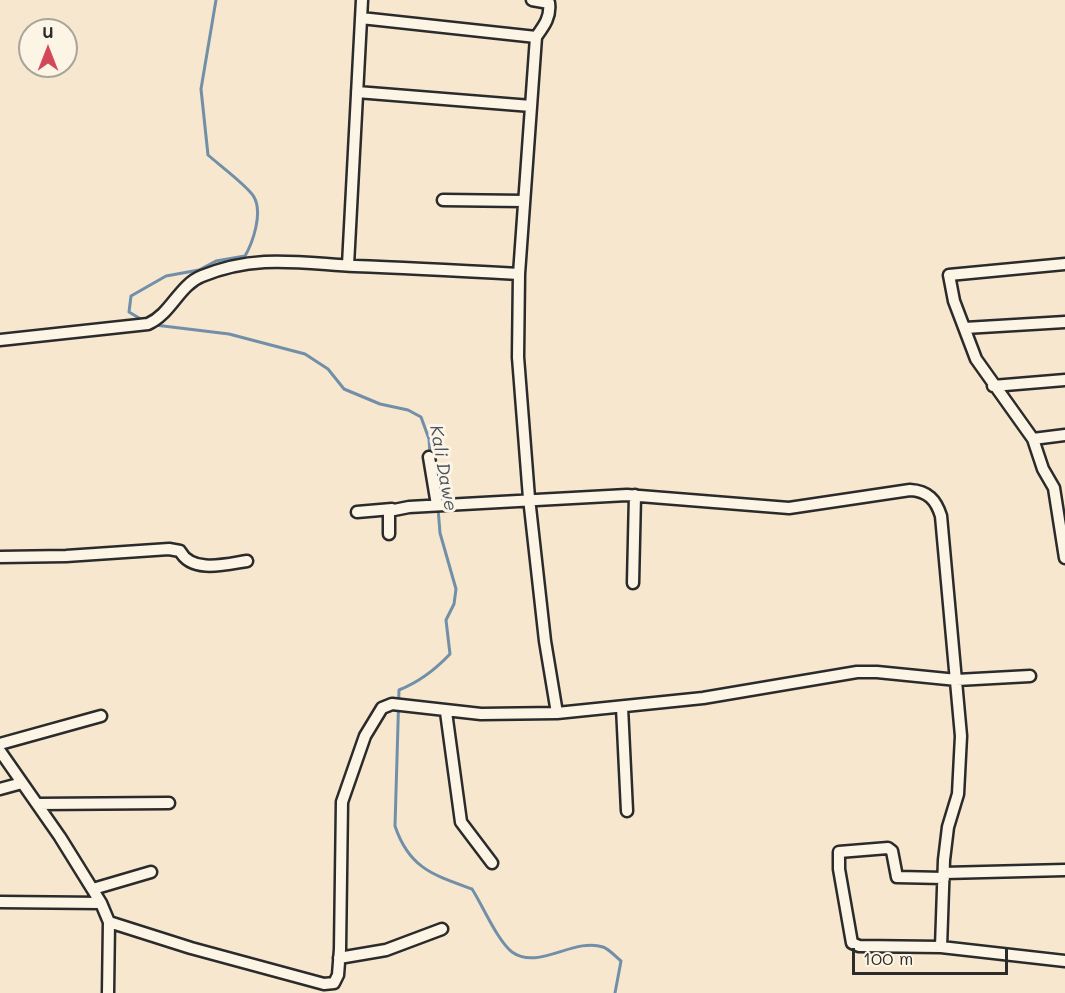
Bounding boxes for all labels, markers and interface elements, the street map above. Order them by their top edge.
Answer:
north arrow [18,18,78,78]
text: U [42,21,54,42]
water label: Kali Dawe [425,423,461,513]
scale bar [855,936,1011,974]
text: 100 m [863,946,913,970]

